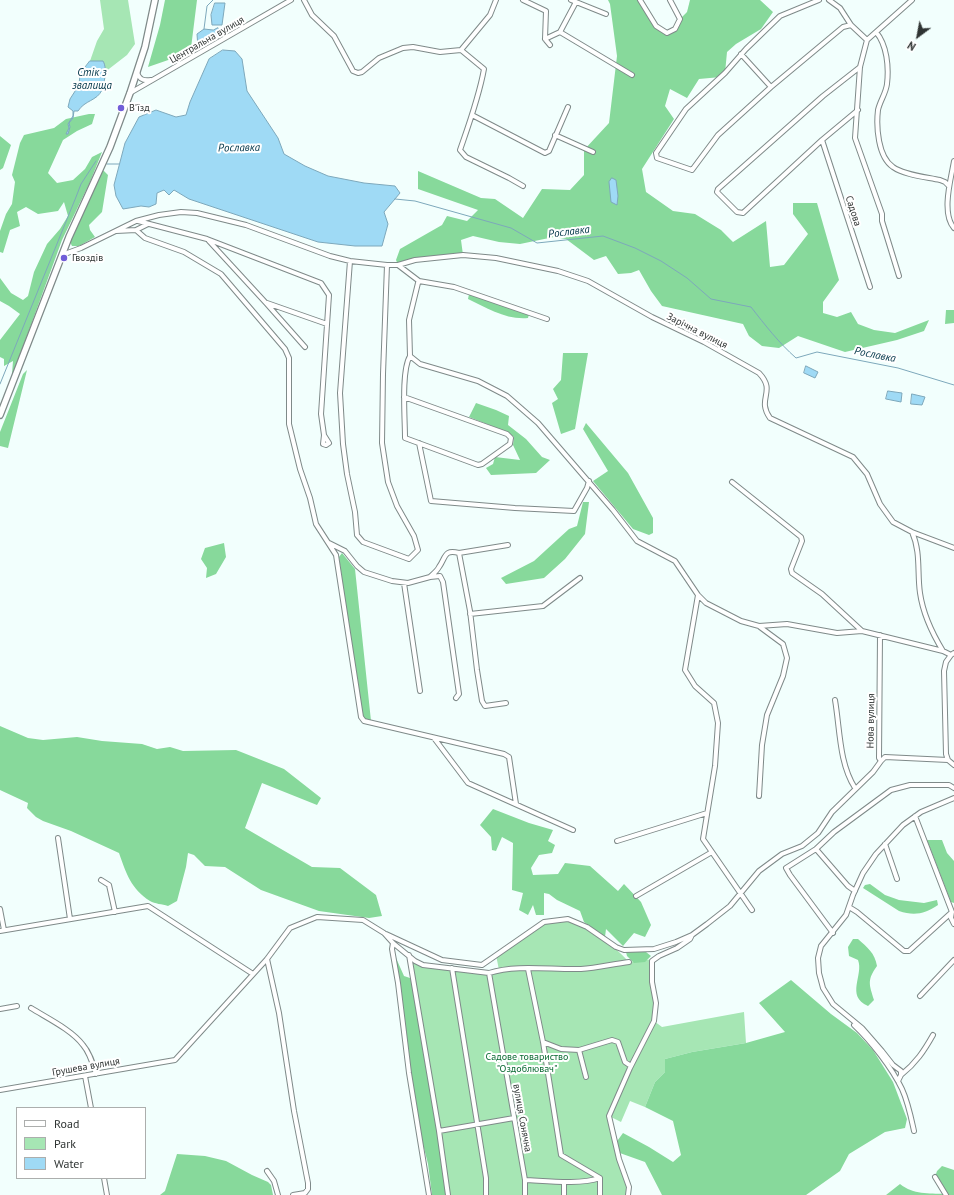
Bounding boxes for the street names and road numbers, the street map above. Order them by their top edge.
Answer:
street label: Центральна вулиця [167,14,247,66]
street label: Садова [842,194,864,228]
street label: Зарічна вулиця [665,311,729,351]
street label: Нова вулиця [865,693,877,749]
street label: Грушева вулиця [51,1055,121,1079]
street label: вулиця Сонячна [510,1083,534,1153]

